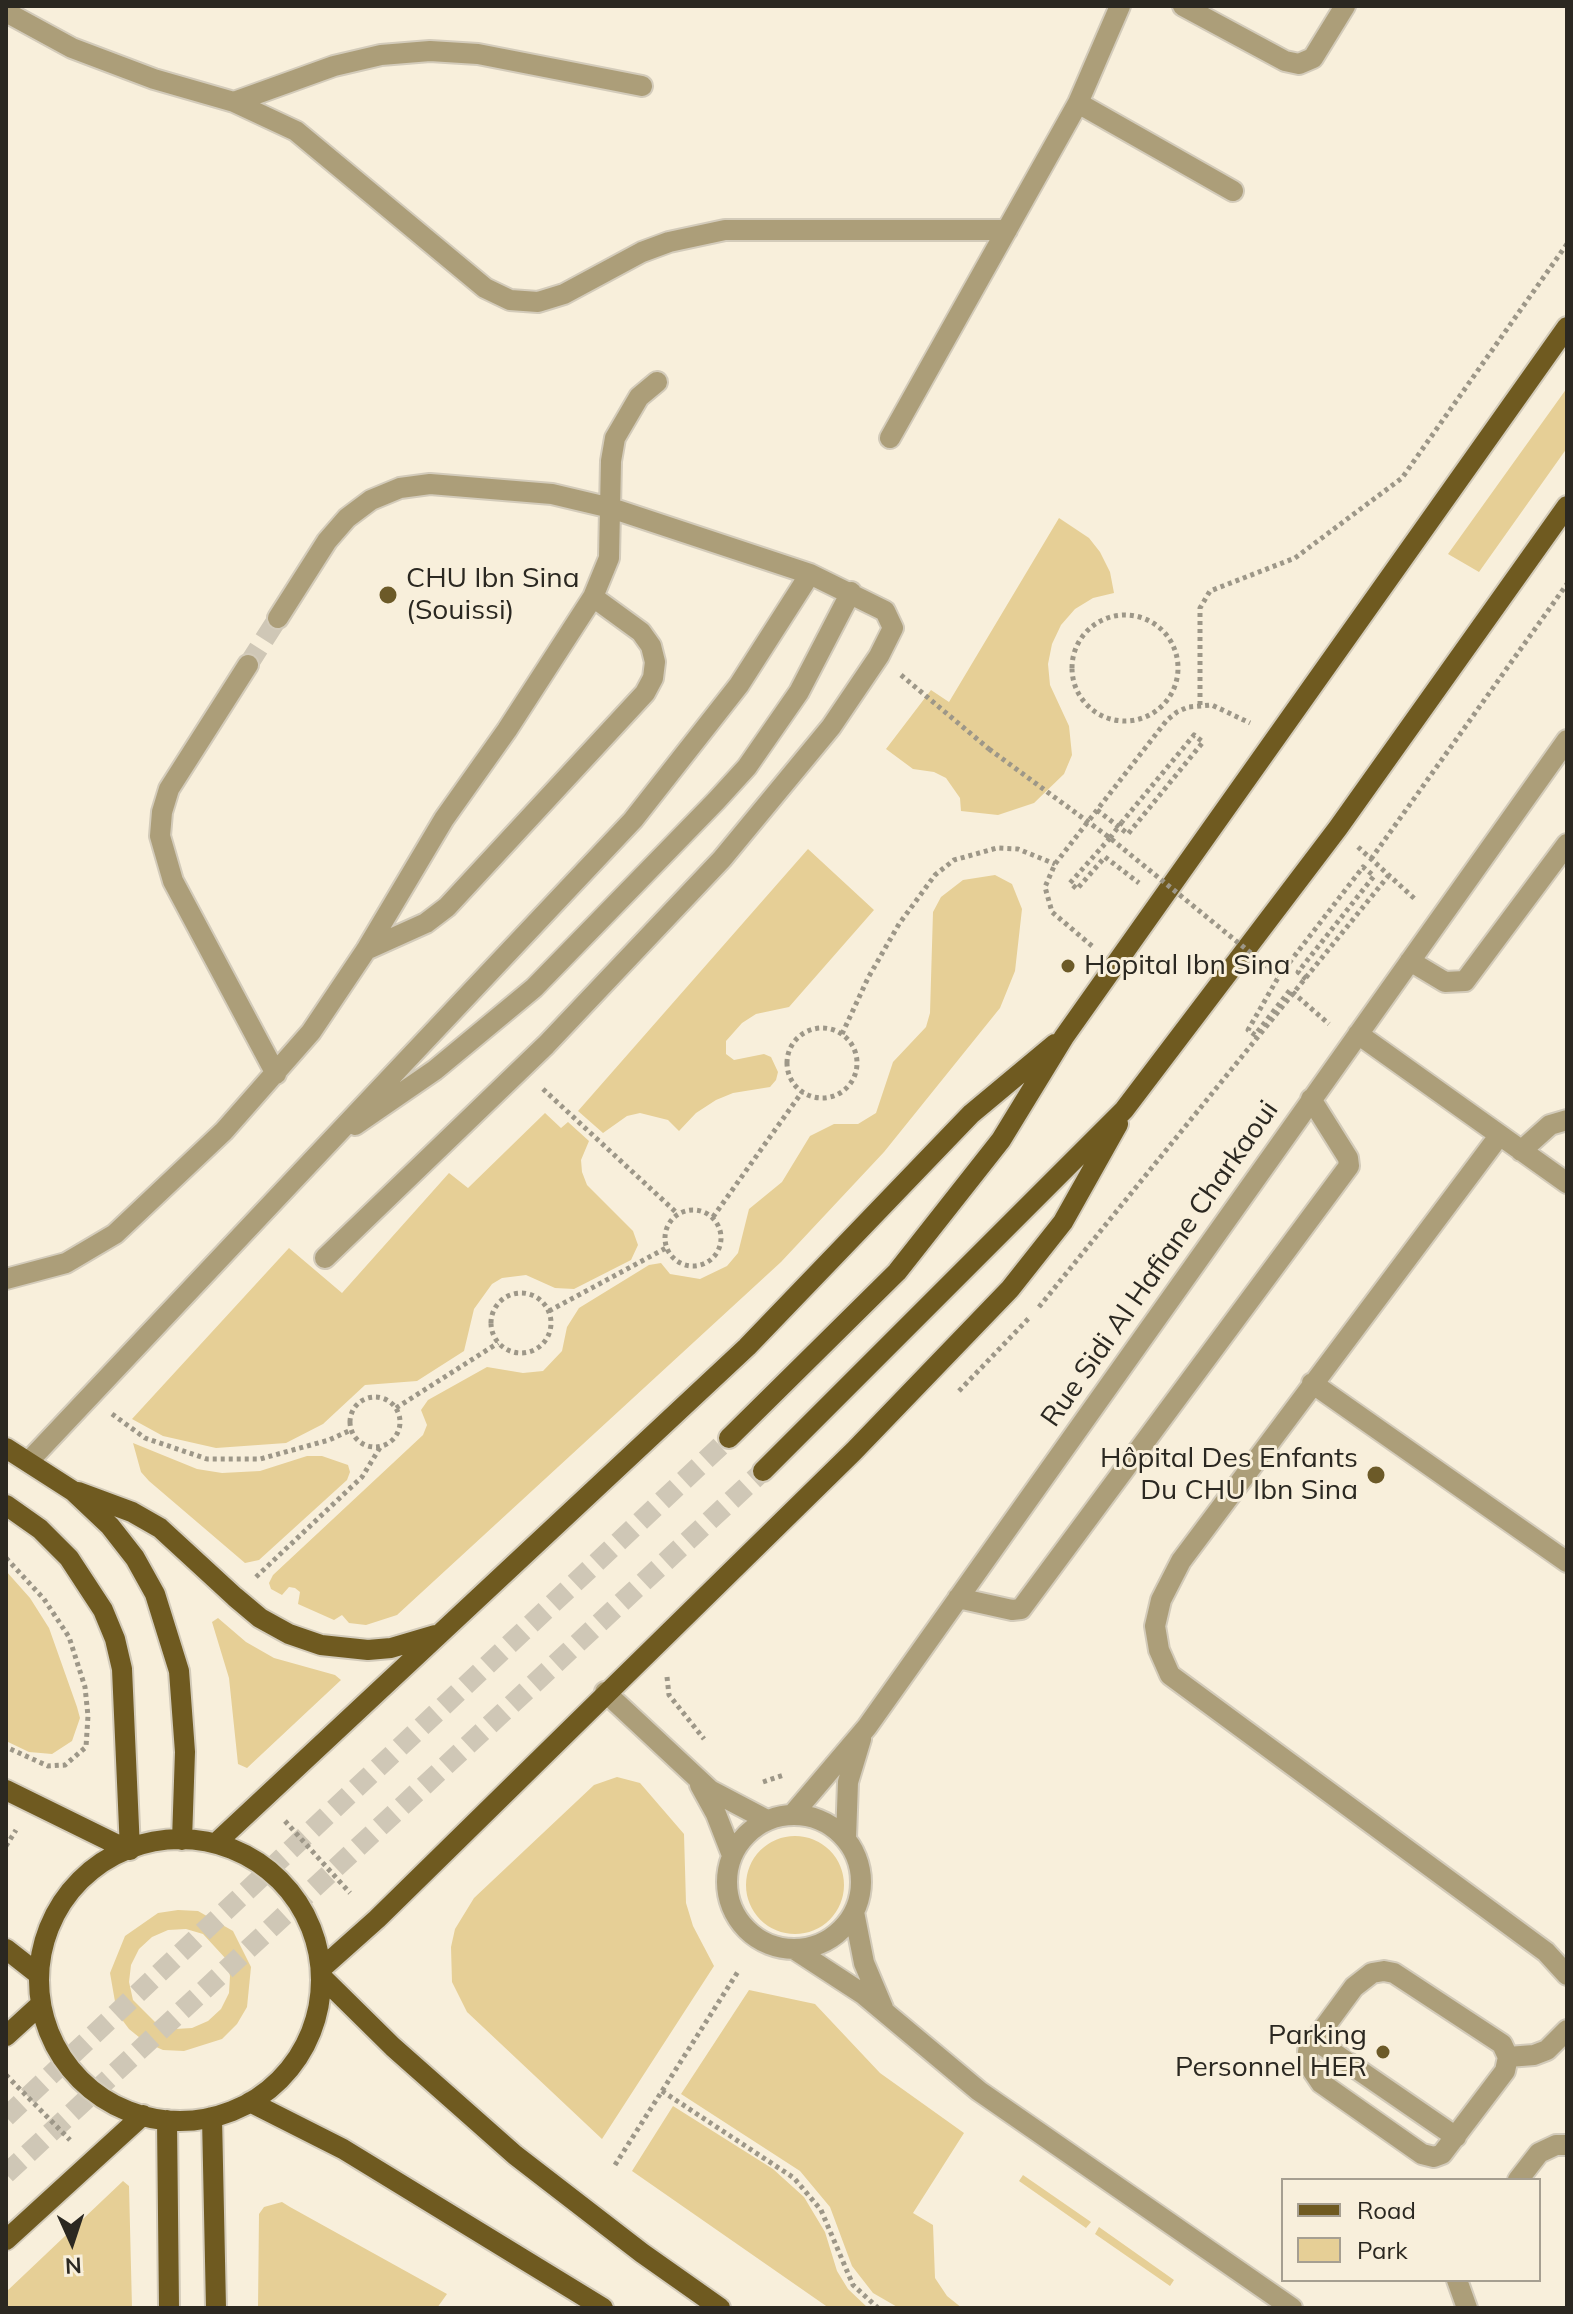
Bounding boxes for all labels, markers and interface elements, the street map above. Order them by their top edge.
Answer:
place label: CHU Ibn Sina (Souissi) [406,562,579,628]
marker: CHU Ibn Sina (Souissi) [377,584,399,606]
place label: Hopital Ibn Sina [1084,949,1291,983]
marker: Hopital Ibn Sina [1059,957,1077,975]
street label: Rue Sidi Al Hafiane Charkaoui [1034,1095,1286,1433]
place label: Hôpital Des Enfants Du CHU Ibn Sina [1100,1442,1358,1508]
marker: Hôpital Des Enfants Du CHU Ibn Sina [1365,1464,1387,1486]
place label: Parking Personnel HER [1175,2019,1367,2085]
marker: Parking Personnel HER [1374,2043,1392,2061]
legend [1281,2178,1541,2282]
text: Road [1357,2195,1416,2225]
north arrow [32,2202,112,2282]
text: Park [1357,2235,1408,2265]
text: N [64,2252,82,2280]

